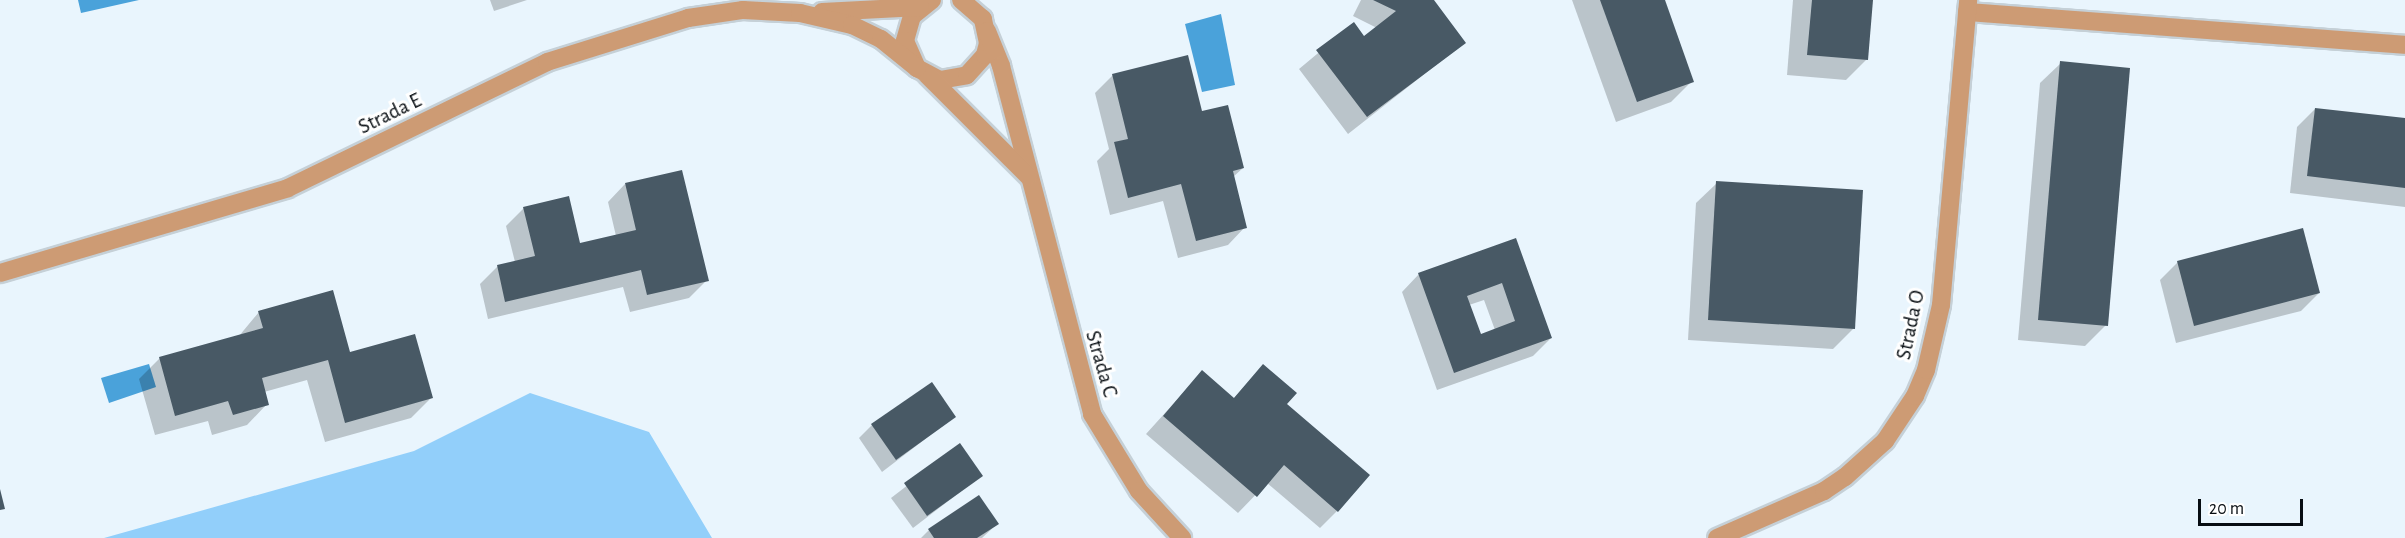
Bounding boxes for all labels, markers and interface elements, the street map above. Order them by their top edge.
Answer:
street label: Strada E [354,88,426,140]
street label: Strada O [1891,288,1931,362]
street label: Strada C [1080,328,1122,400]
scale bar [2201,487,2306,525]
text: 20 m [2209,500,2244,518]

